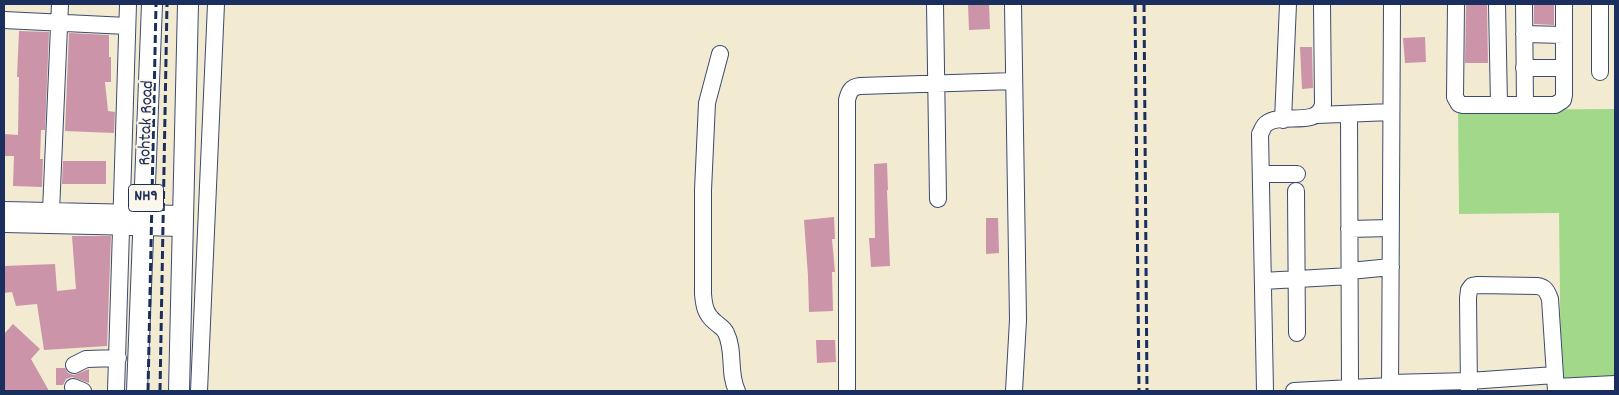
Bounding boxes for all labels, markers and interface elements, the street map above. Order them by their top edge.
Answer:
street label: Rohtak Road [136,80,160,166]
road number: NH9 [128,184,164,212]

